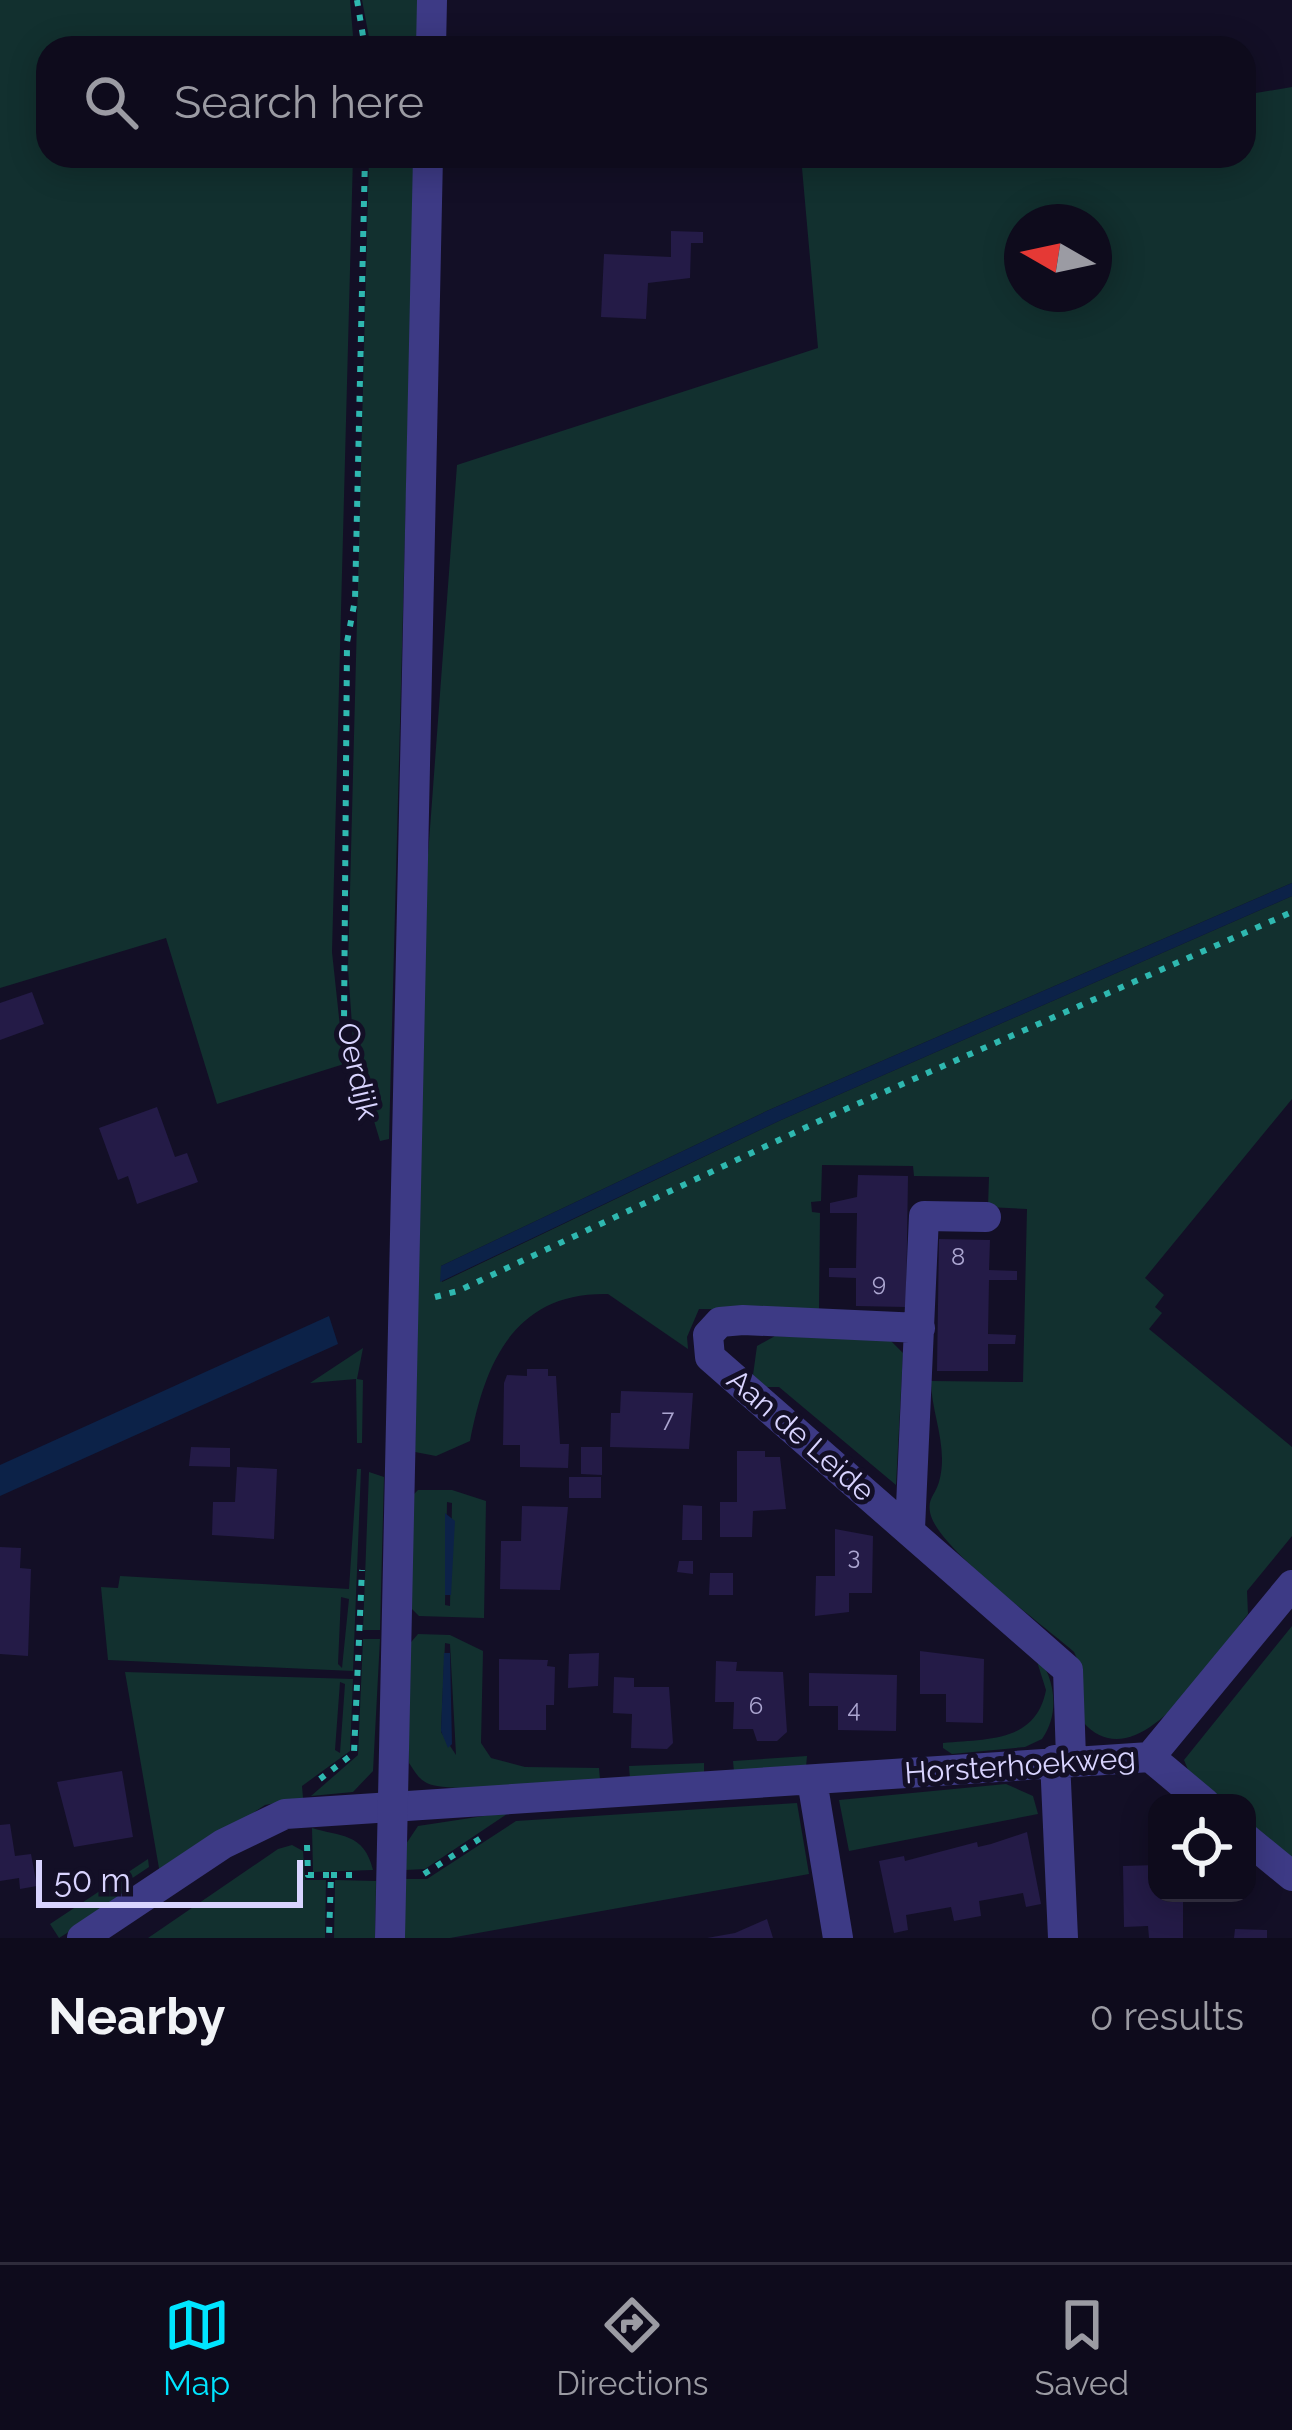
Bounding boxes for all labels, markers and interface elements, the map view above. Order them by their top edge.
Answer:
search box [36,36,1256,168]
icon: search [78,69,144,135]
text: Search here [174,76,424,129]
north arrow [1004,204,1112,312]
street label: Oerdijk [330,1019,386,1123]
house number: 8 [951,1242,965,1271]
house number: 9 [872,1268,886,1297]
street label: Aan de Leide [720,1362,882,1508]
house number: 7 [662,1404,675,1433]
house number: 3 [848,1541,860,1570]
house number: 6 [749,1691,763,1720]
house number: 4 [847,1694,861,1723]
street label: Horsterhoekweg [903,1739,1137,1791]
map controls [1148,1794,1256,1902]
button: locate [1148,1794,1256,1902]
scale bar [36,1854,303,1907]
text: 50 m [54,1861,131,1900]
text: Nearby [48,1986,225,2046]
text: 0 results [1090,1993,1244,2039]
tab: Map [163,2292,230,2403]
tab: Directions [556,2292,709,2403]
tab: Saved [1035,2292,1129,2403]

